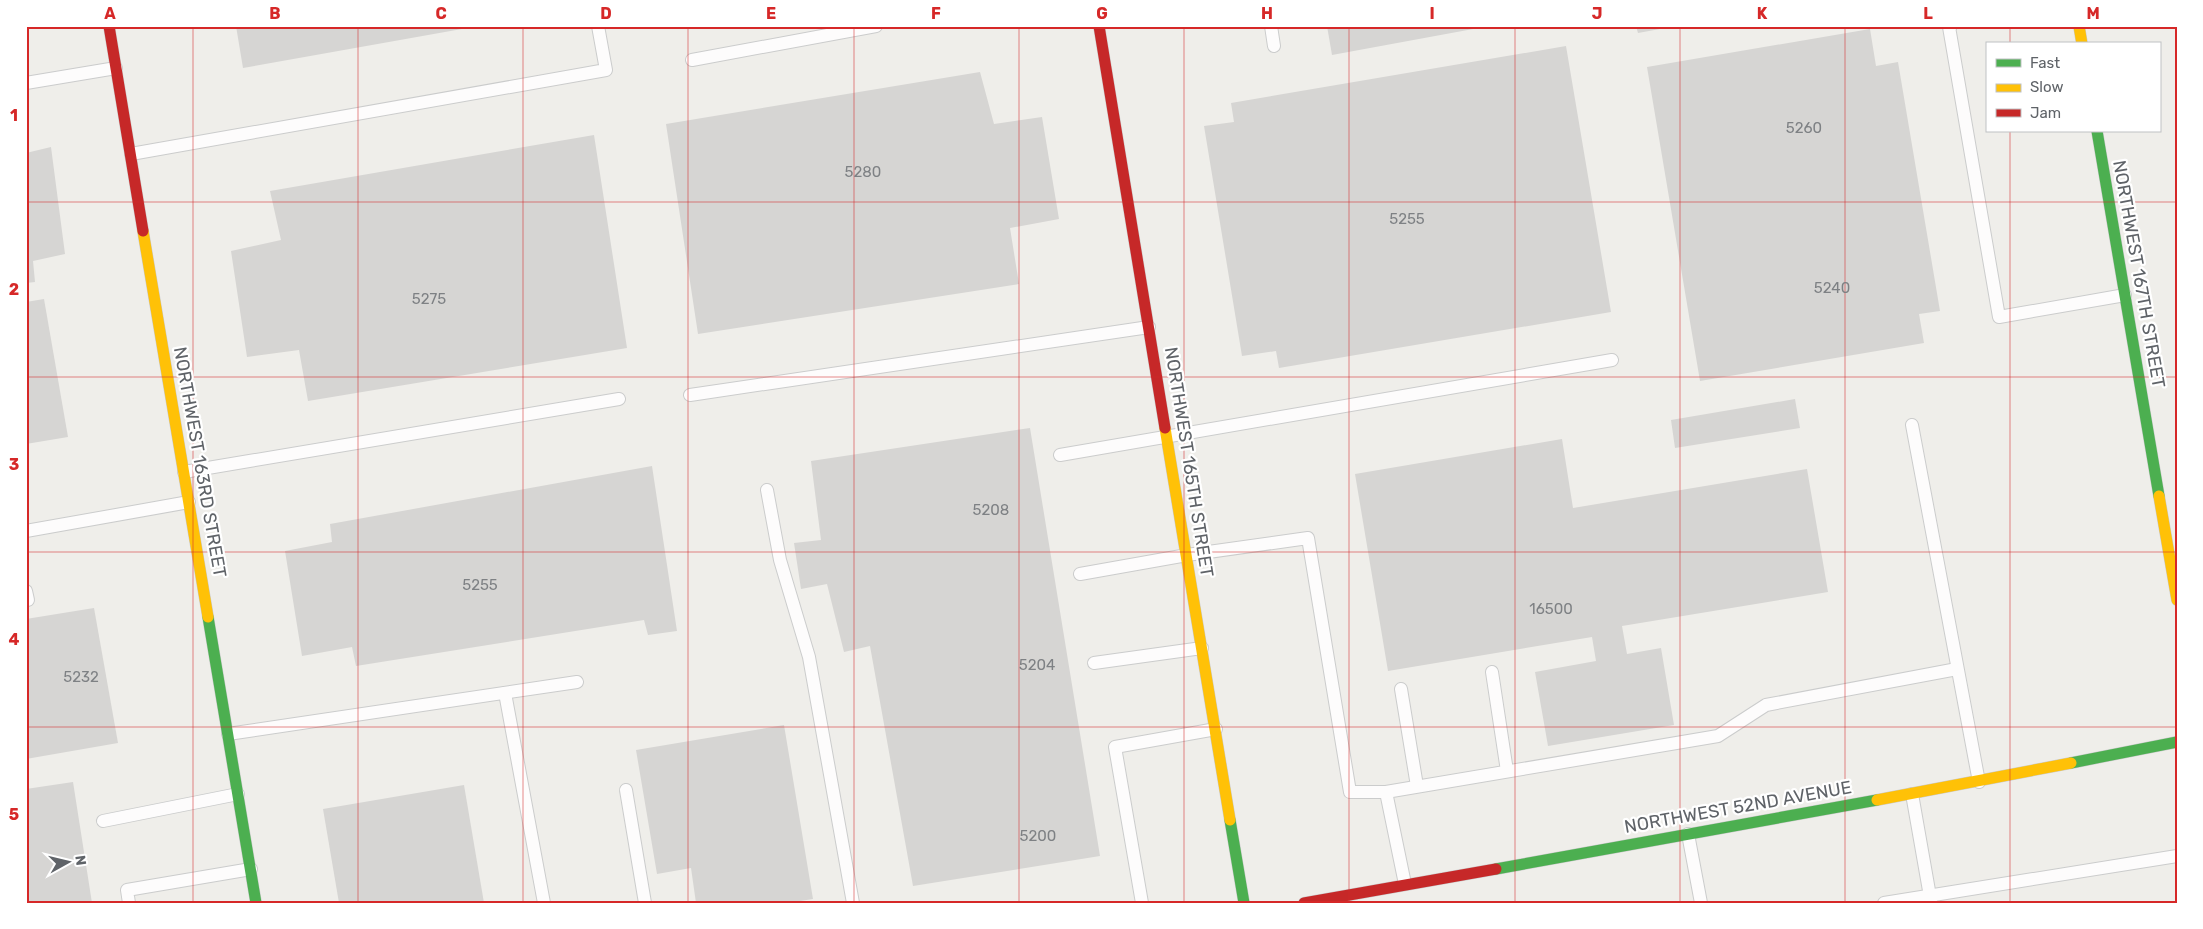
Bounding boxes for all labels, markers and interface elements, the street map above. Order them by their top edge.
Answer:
text: A [104,4,116,23]
text: B [269,4,281,23]
text: C [435,4,447,23]
text: D [600,4,612,23]
text: E [766,4,776,23]
text: F [931,4,941,23]
text: G [1096,4,1108,23]
text: H [1261,4,1273,23]
text: I [1429,4,1435,23]
text: J [1592,4,1602,23]
text: K [1757,4,1768,23]
text: L [1923,4,1933,23]
text: M [2086,4,2100,23]
legend [1986,42,2160,132]
text: Fast [2030,54,2060,72]
text: Slow [2030,78,2063,96]
text: Jam [2030,104,2061,122]
text: 1 [10,106,18,125]
house number: 5260 [1786,119,1822,137]
street label: NORTHWEST 167TH STREET [2108,158,2170,390]
house number: 5280 [845,163,881,181]
house number: 5255 [1389,210,1425,228]
house number: 5240 [1814,279,1850,297]
text: 2 [9,280,19,299]
house number: 5275 [412,290,446,308]
street label: NORTHWEST 163RD STREET [169,345,231,579]
street label: NORTHWEST 165TH STREET [1160,345,1218,579]
text: 3 [9,455,19,474]
house number: 5208 [973,501,1009,519]
house number: 5255 [462,576,498,594]
house number: 16500 [1529,600,1573,618]
text: 4 [9,630,20,649]
house number: 5204 [1019,656,1055,674]
house number: 5232 [63,668,99,686]
street label: NORTHWEST 52ND AVENUE [1623,776,1853,838]
text: 5 [9,805,19,824]
house number: 5200 [1020,827,1056,845]
north arrow [42,836,92,886]
text: N [71,854,89,866]

